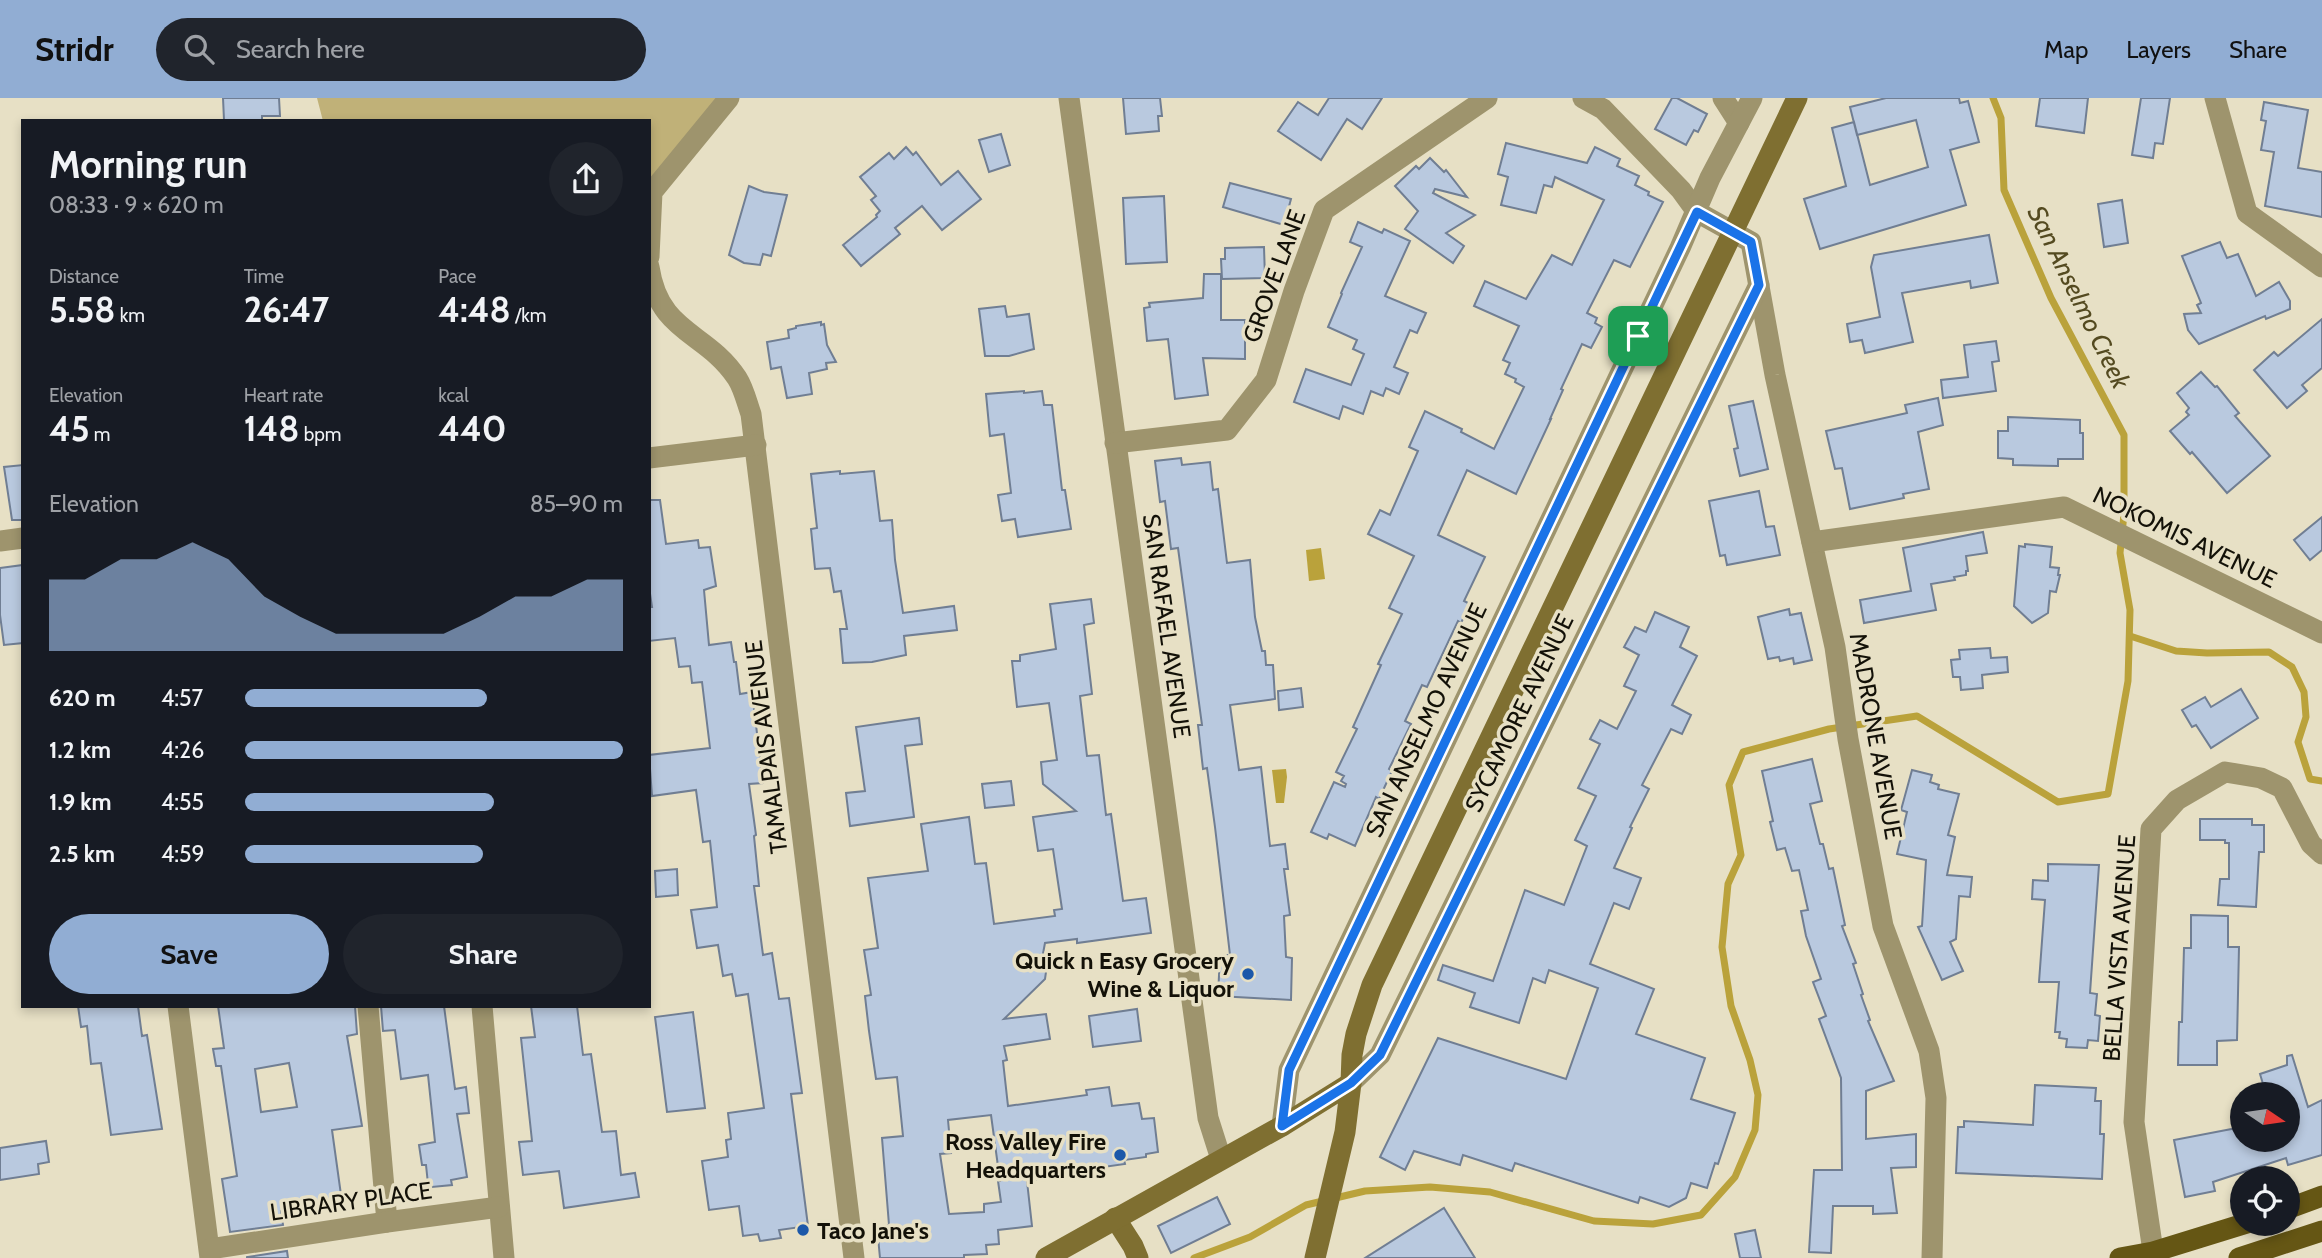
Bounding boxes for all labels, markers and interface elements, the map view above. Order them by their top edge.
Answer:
search box [156,18,646,81]
text: Stridr [35,29,114,69]
icon: search [180,30,218,68]
text: Search here [236,33,365,65]
text: Map [2044,35,2088,64]
text: Layers [2126,35,2191,64]
text: Share [2229,35,2287,64]
text: Morning run [49,141,248,188]
button: share [549,142,623,216]
text: 08:33 · 9 × 620 m [49,191,224,219]
water label: San Anselmo Creek [2021,200,2138,395]
street label: GROVE LANE [1237,206,1311,346]
text: Distance [49,265,119,288]
text: Time [244,265,284,288]
text: Pace [438,265,476,288]
text: 5.58 [49,288,116,331]
text: 26:47 [244,288,329,331]
text: 4:48 [438,288,511,331]
text: km [116,304,145,327]
text: /km [511,304,546,327]
pin [1608,306,1668,366]
icon: arrive [1619,317,1657,355]
text: Elevation [49,384,123,407]
text: Heart rate [244,384,323,407]
text: kcal [438,384,469,407]
text: 45 [49,407,90,450]
text: 148 [244,407,299,450]
text: 440 [438,407,507,450]
text: m [90,423,110,446]
text: bpm [299,423,342,446]
street label: NOKOMIS AVENUE [2088,480,2282,594]
text: Elevation [49,490,139,518]
text: 85–90 m [530,490,623,518]
street label: SAN RAFAEL AVENUE [1137,512,1197,740]
street label: SAN ANSELMO AVENUE [1359,599,1493,841]
street label: SYCAMORE AVENUE [1458,609,1580,817]
street label: MADRONE AVENUE [1844,630,1908,842]
street label: TAMALPAIS AVENUE [739,639,793,855]
text: 620 m [49,684,116,712]
text: 4:57 [161,684,203,712]
text: 1.2 km [49,736,111,764]
text: 4:26 [161,736,204,764]
text: 1.9 km [49,788,112,816]
text: 4:55 [161,788,204,816]
street label: BELLA VISTA AVENUE [2097,834,2141,1062]
text: 2.5 km [49,840,115,868]
text: 4:59 [161,840,205,868]
button: Save [49,914,329,994]
button: Share [343,914,623,994]
place label: Quick n Easy Grocery Wine & Liquor [1015,946,1234,1003]
marker: Quick n Easy Grocery Wine & Liquor [1240,966,1256,982]
north arrow [2230,1082,2300,1152]
map controls [2230,1082,2300,1236]
place label: Ross Valley Fire Headquarters [945,1127,1106,1184]
marker: Ross Valley Fire Headquarters [1112,1147,1128,1163]
button: locate [2230,1166,2300,1236]
street label: LIBRARY PLACE [268,1175,434,1227]
place label: Taco Jane's [817,1216,929,1245]
marker: Taco Jane's [795,1222,811,1238]

